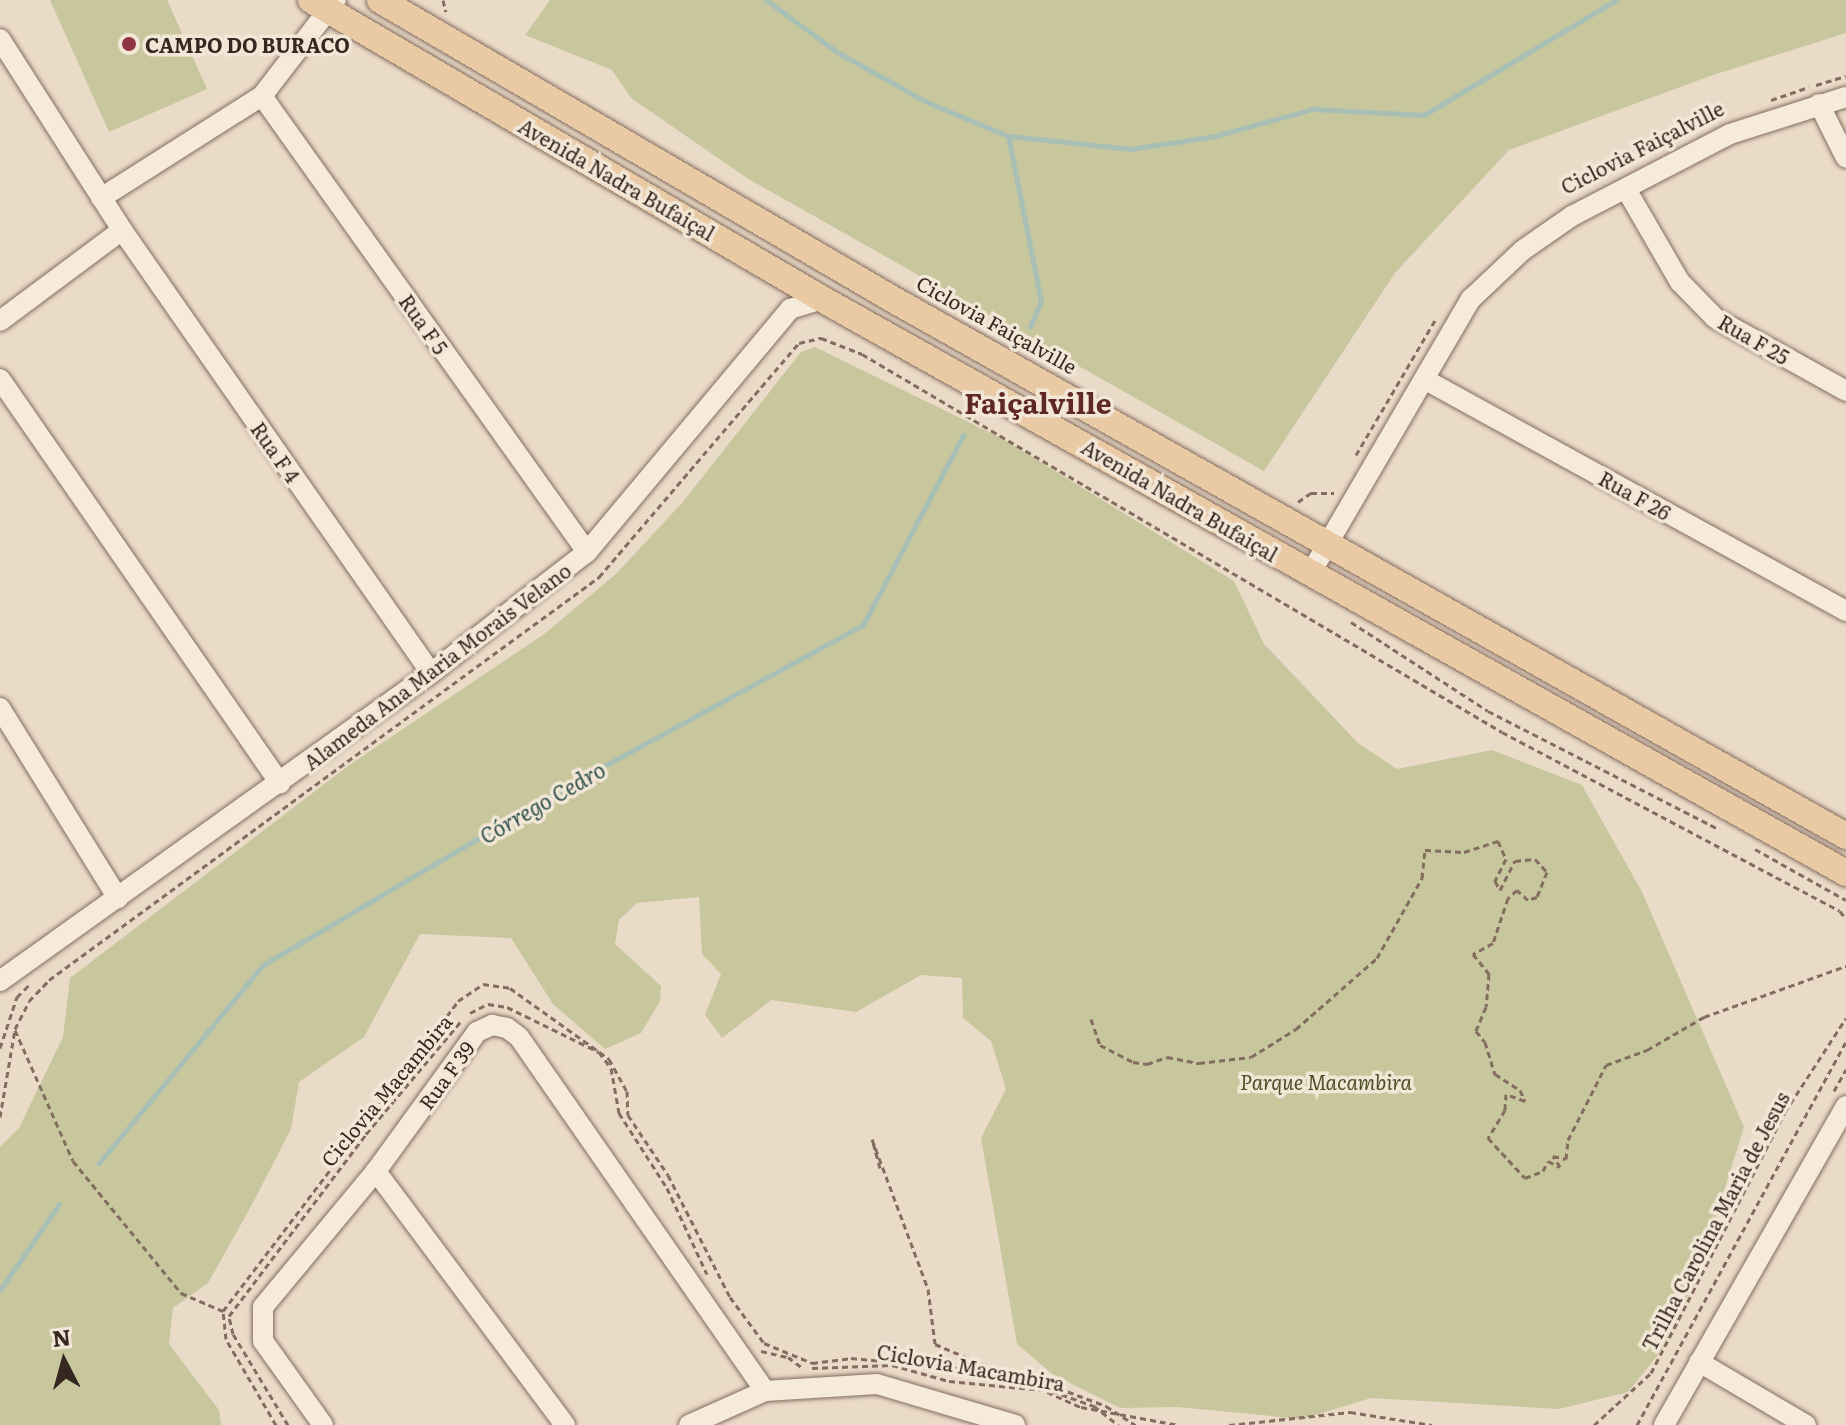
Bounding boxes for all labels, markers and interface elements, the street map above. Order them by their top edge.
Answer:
place label: CAMPO DO BURACO [145,32,350,56]
marker: CAMPO DO BURACO [120,35,138,53]
street label: Ciclovia Faiçalville [1557,96,1727,198]
street label: Avenida Nadra Bufaiçal [515,113,719,245]
street label: Ciclovia Faiçalville [913,270,1081,378]
street label: Rua F 5 [395,289,453,359]
street label: Rua F 25 [1714,309,1794,369]
district label: Faiçalville [964,385,1112,419]
street label: Rua F 4 [247,417,305,487]
street label: Avenida Nadra Bufaiçal [1078,434,1282,566]
street label: Rua F 26 [1595,466,1675,524]
street label: Alameda Ana Maria Morais Velano [299,558,575,774]
water label: Córrego Cedro [475,755,609,849]
street label: Ciclovia Macambira [316,1009,456,1171]
street label: Rua F 39 [413,1036,479,1114]
park label: Parque Macambira [1240,1069,1412,1093]
street label: Trilha Carolina Maria de Jesus [1636,1087,1794,1355]
text: N [51,1319,72,1354]
north arrow [24,1321,104,1401]
street label: Ciclovia Macambira [875,1339,1067,1395]

